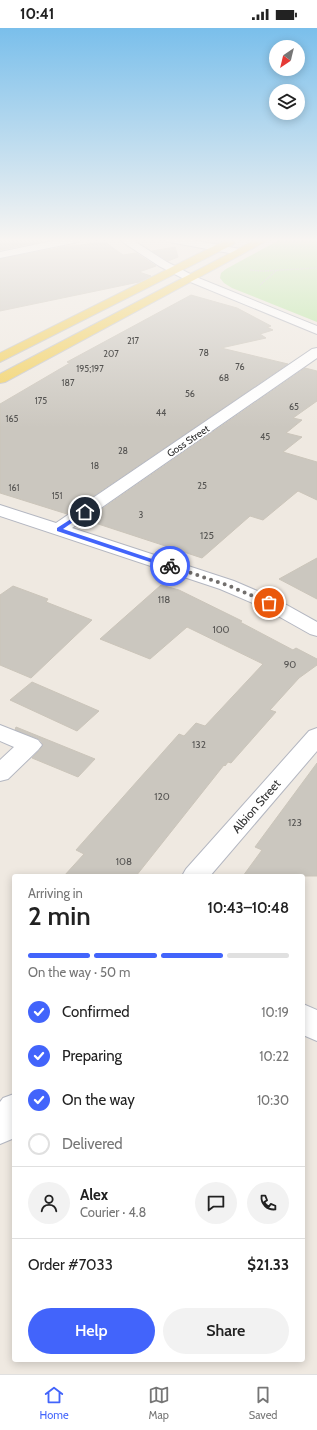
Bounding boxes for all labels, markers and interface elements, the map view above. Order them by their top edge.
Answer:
text: 10:41 [20,5,54,23]
north arrow [269,40,305,76]
map controls [269,40,305,120]
button: layers [269,84,305,120]
house number: 217 [127,335,140,346]
house number: 78 [199,347,209,358]
house number: 207 [103,348,119,359]
house number: 76 [235,361,245,372]
house number: 195;197 [76,363,104,374]
house number: 68 [219,372,229,383]
house number: 187 [62,377,75,388]
house number: 56 [185,388,195,399]
house number: 175 [35,395,47,406]
house number: 65 [289,401,299,412]
house number: 44 [156,407,166,418]
house number: 165 [6,413,19,424]
street label: Goss Street [164,422,212,460]
house number: 45 [260,431,270,442]
house number: 28 [118,445,128,456]
house number: 18 [91,460,99,471]
house number: 25 [197,480,207,491]
house number: 161 [9,482,20,493]
house number: 151 [52,490,62,501]
pin [68,495,102,529]
icon: home [74,501,96,523]
house number: 3 [139,509,144,520]
house number: 125 [200,529,214,542]
courier [150,546,190,586]
icon: bike [159,555,181,577]
pin [252,586,286,620]
icon: bag [258,592,280,614]
house number: 118 [158,593,170,606]
house number: 100 [212,623,230,636]
house number: 90 [284,658,296,671]
house number: 132 [192,738,206,751]
street label: Albion Street [229,776,283,836]
house number: 120 [154,790,170,803]
house number: 123 [288,816,302,829]
house number: 108 [116,855,132,868]
text: Arriving in [28,885,83,901]
text: 10:43–10:48 [207,899,289,917]
text: 2 min [28,900,91,932]
text: On the way · 50 m [28,964,130,980]
icon: check [28,1001,50,1023]
text: Confirmed [62,1003,130,1021]
text: 10:19 [261,1004,289,1020]
icon: check [28,1045,50,1067]
text: Preparing [62,1047,122,1065]
text: 10:22 [259,1048,289,1064]
icon: check [28,1089,50,1111]
text: On the way [62,1091,135,1109]
text: 10:30 [257,1092,289,1108]
text: Delivered [62,1135,123,1153]
button: person [28,1182,70,1224]
button: chat [195,1182,237,1224]
button: phone [247,1182,289,1224]
text: Alex [80,1186,108,1204]
text: Courier · 4.8 [80,1204,146,1220]
text: Order #7033 [28,1256,113,1274]
text: $21.33 [247,1256,289,1274]
button: Help [28,1308,155,1354]
button: Share [163,1308,289,1354]
tab: Home [40,1384,69,1422]
tab: Map [148,1384,170,1422]
tab: Saved [249,1384,277,1422]

